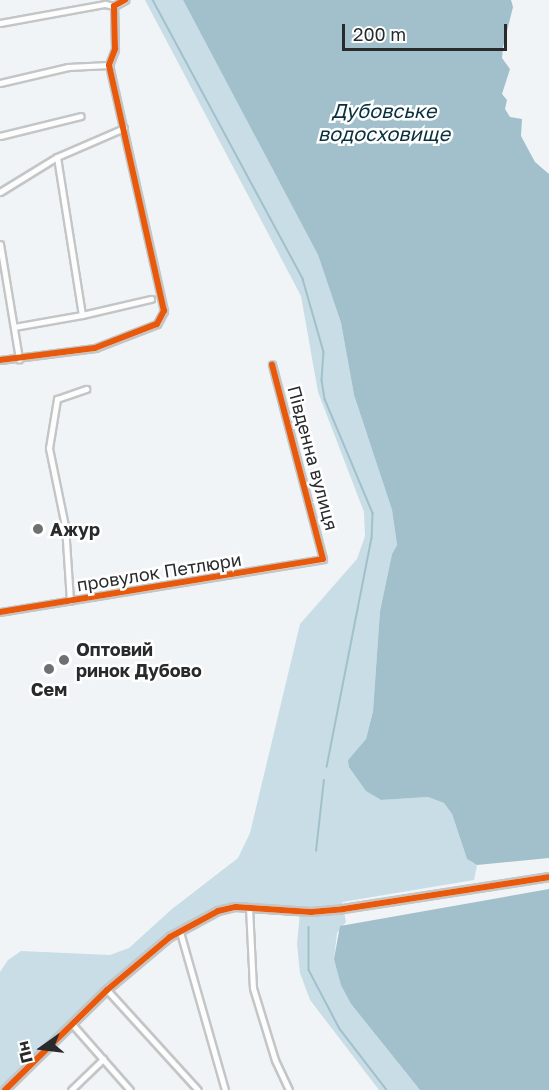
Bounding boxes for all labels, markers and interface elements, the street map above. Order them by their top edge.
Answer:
scale bar [345,12,510,50]
text: 200 m [353,23,406,45]
water label: Дубовське водосховище [318,99,450,146]
street label: Південна вулиця [283,383,343,533]
place label: Ажур [50,518,100,540]
marker: Ажур [31,522,45,536]
street label: провулок Петлюри [75,548,243,596]
place label: Оптовий ринок Дубово [76,639,202,682]
marker: Оптовий ринок Дубово [57,653,71,667]
marker: Сем [42,662,56,676]
place label: Сем [31,678,67,700]
north arrow [12,1018,72,1078]
text: Пн [12,1039,37,1065]

